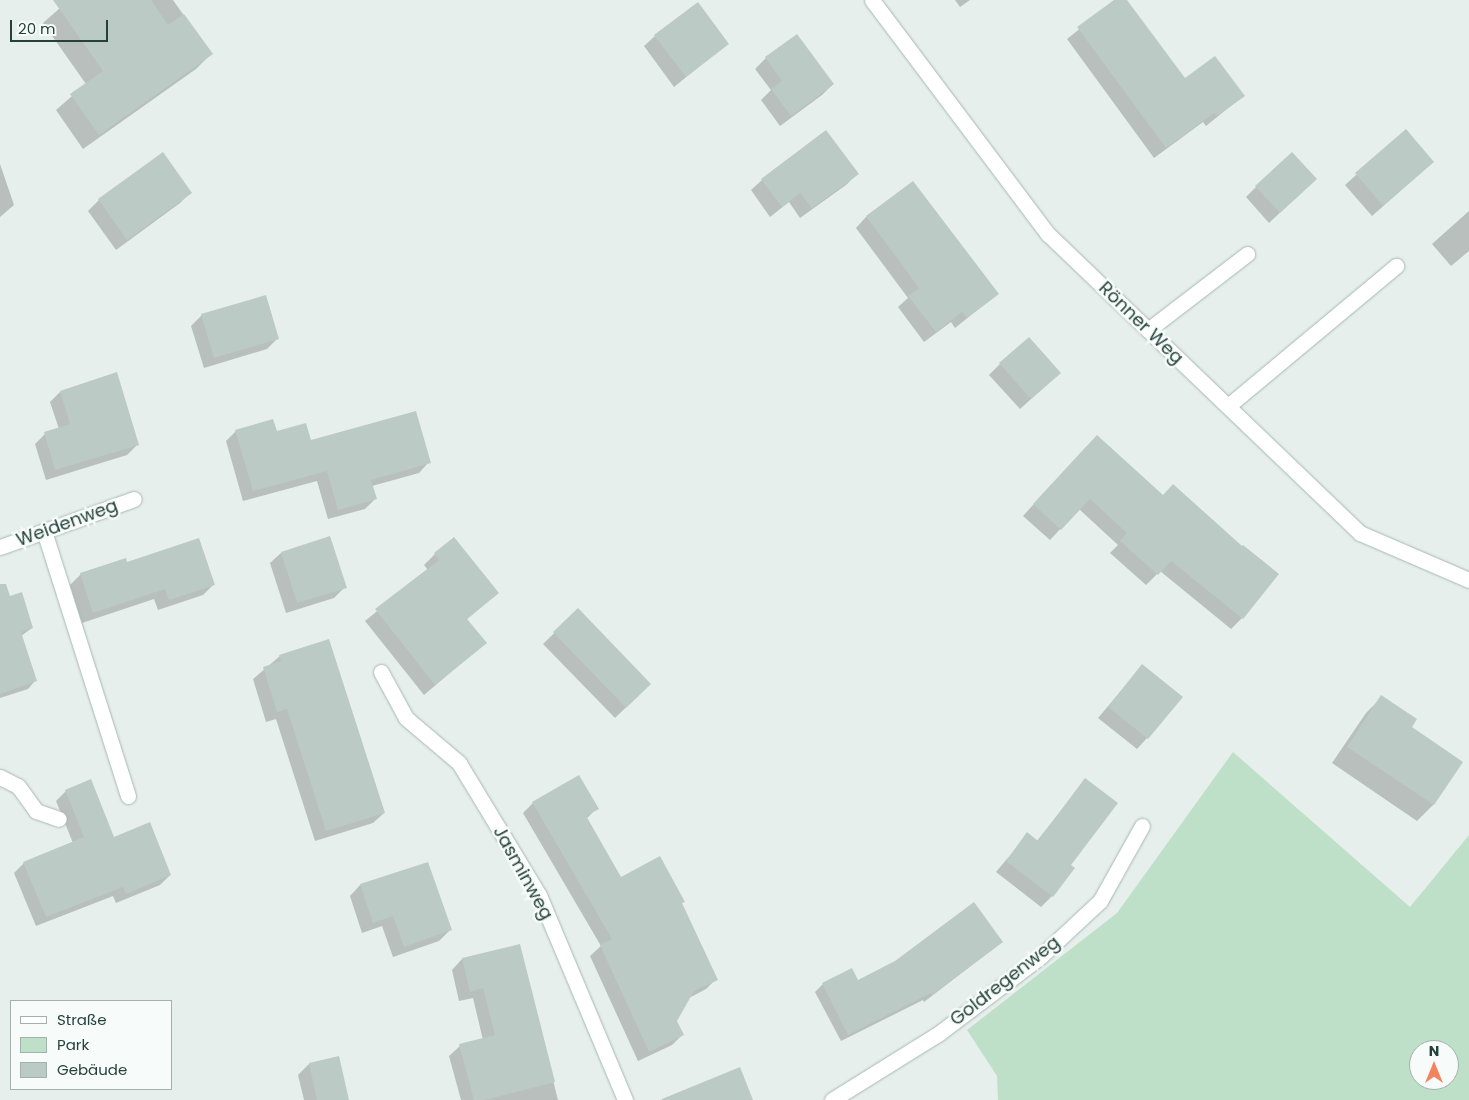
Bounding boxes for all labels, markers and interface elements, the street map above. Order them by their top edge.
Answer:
scale bar [12,10,110,42]
text: 20 m [18,18,56,39]
street label: Rönner Weg [1094,277,1188,369]
street label: Weidenweg [13,495,121,551]
street label: Jasminweg [488,822,558,924]
street label: Goldregenweg [946,932,1064,1030]
legend [10,1000,172,1090]
text: Straße [57,1009,107,1030]
text: Park [57,1034,89,1055]
north arrow [1409,1040,1459,1090]
text: N [1429,1041,1439,1061]
text: Gebäude [57,1059,127,1080]

